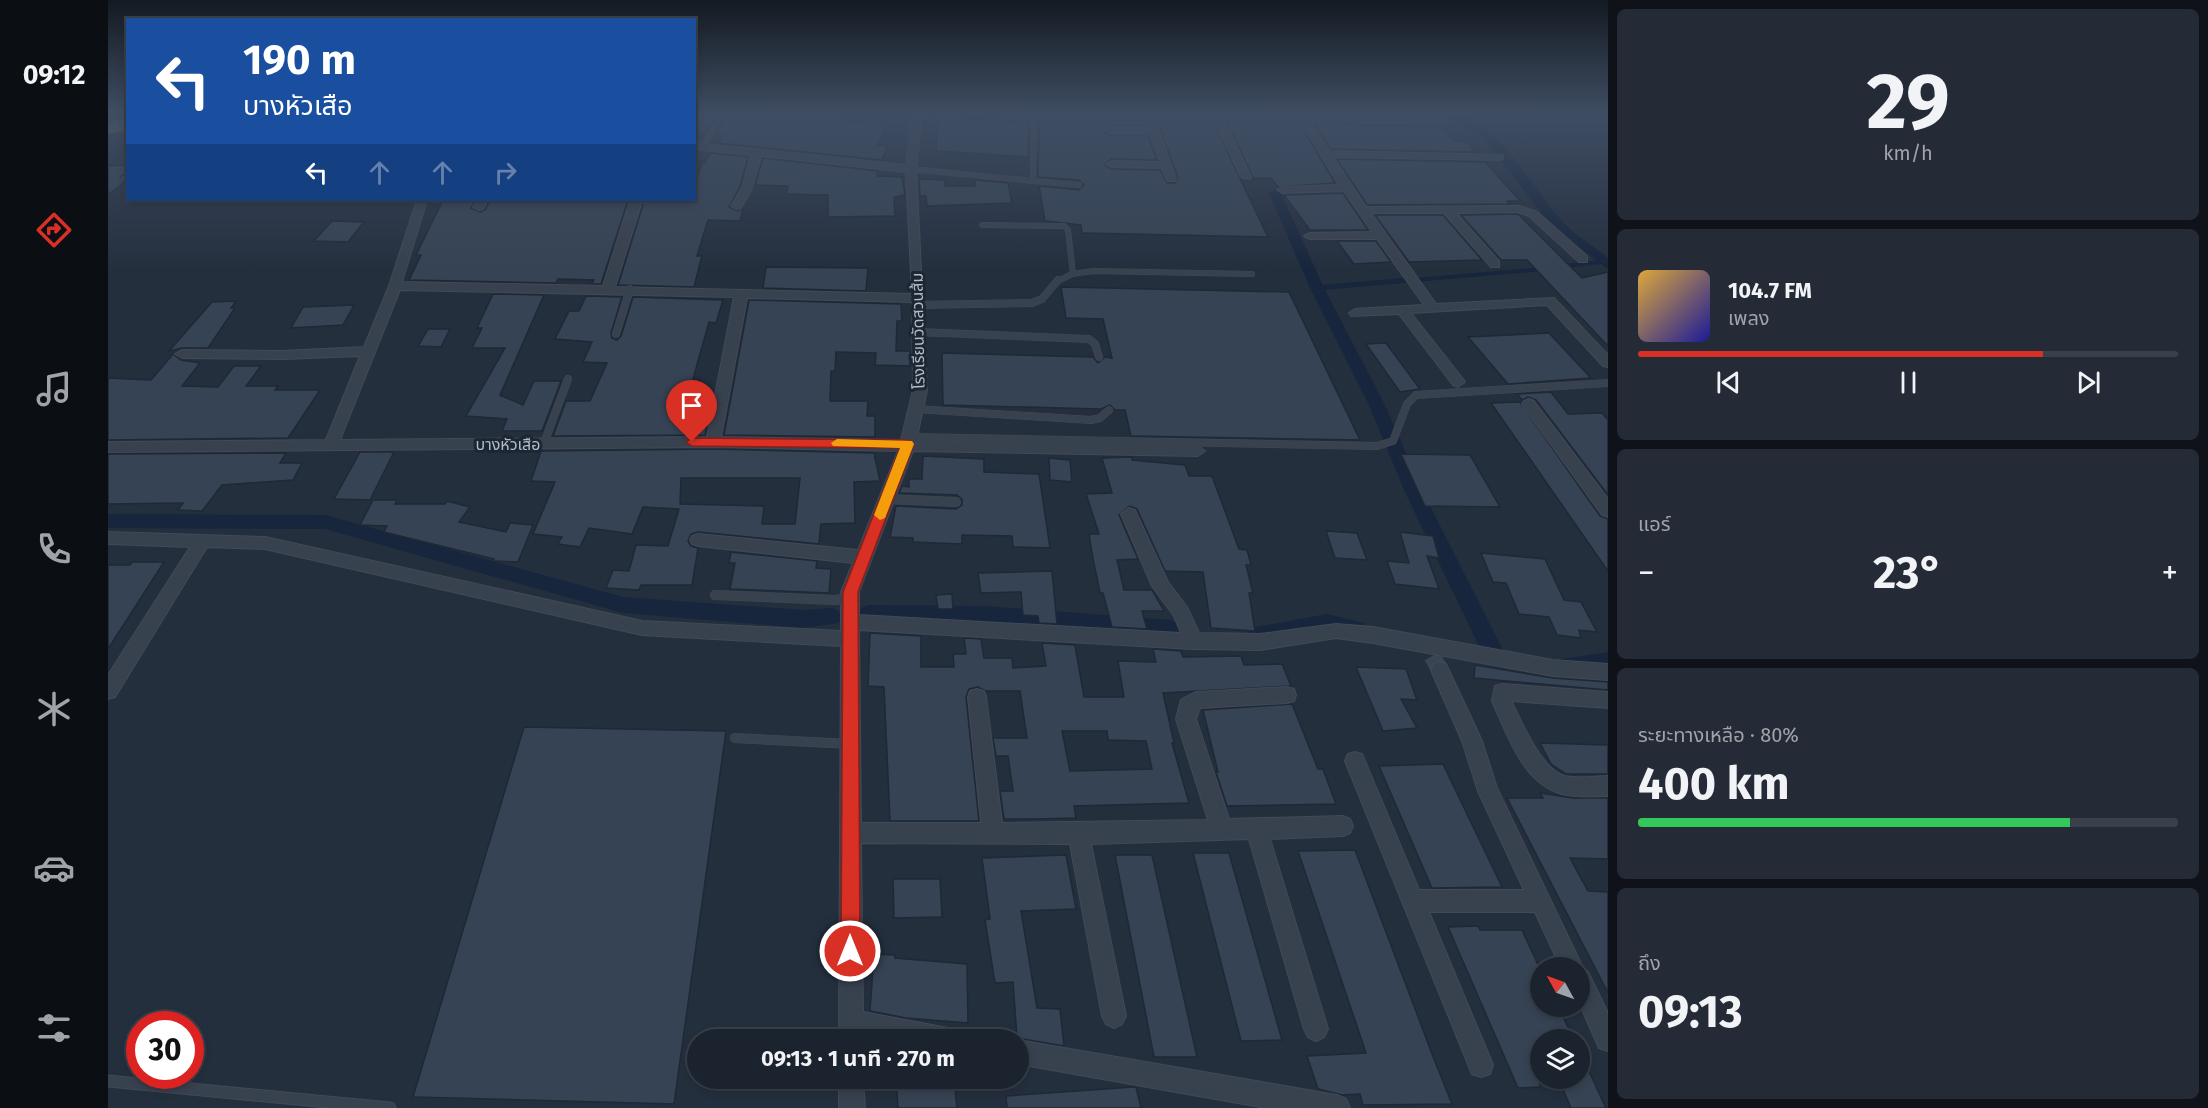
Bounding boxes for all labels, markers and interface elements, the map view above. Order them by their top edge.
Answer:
text: 190 m [243,35,356,85]
icon: left [144,42,222,120]
text: 29 [1866,55,1950,149]
text: 09:12 [23,59,85,91]
text: บางหัวเสือ [243,90,353,122]
text: km/h [1883,141,1933,165]
icon: left [300,156,333,189]
icon: ahead [363,156,396,189]
icon: ahead [426,156,459,189]
icon: right [489,156,522,189]
icon: directions [33,209,75,251]
street label: โรงเรียนวัดสวนส้ม [907,273,929,389]
text: 104.7 FM [1728,277,1812,304]
text: เพลง [1728,306,1770,330]
icon: previous [1712,366,1745,399]
icon: pause [1892,366,1925,399]
icon: next [2072,366,2105,399]
icon: music [33,368,75,410]
pin [666,380,717,442]
icon: arrive [675,389,708,422]
street label: บางหัวเสือ [476,435,540,454]
text: แอร์ [1638,512,1670,536]
icon: phone [33,528,75,570]
text: 23° [1873,546,1943,600]
text: − [1638,553,1655,593]
text: + [2162,553,2178,593]
icon: climate [33,688,75,730]
text: ระยะทางเหลือ · 80% [1638,723,1799,747]
text: 400 km [1638,757,1790,811]
icon: car [33,847,75,889]
position arrow [818,919,882,983]
text: ถึง [1638,951,1661,975]
north arrow [1530,957,1590,1017]
map controls [1530,957,1590,1089]
text: 09:13 [1638,985,1743,1039]
icon: filters [33,1007,75,1049]
speed limit sign: 30 [126,1011,204,1089]
button: layers [1530,1029,1590,1089]
text: 09:13 · 1 นาที · 270 m [761,1045,955,1072]

